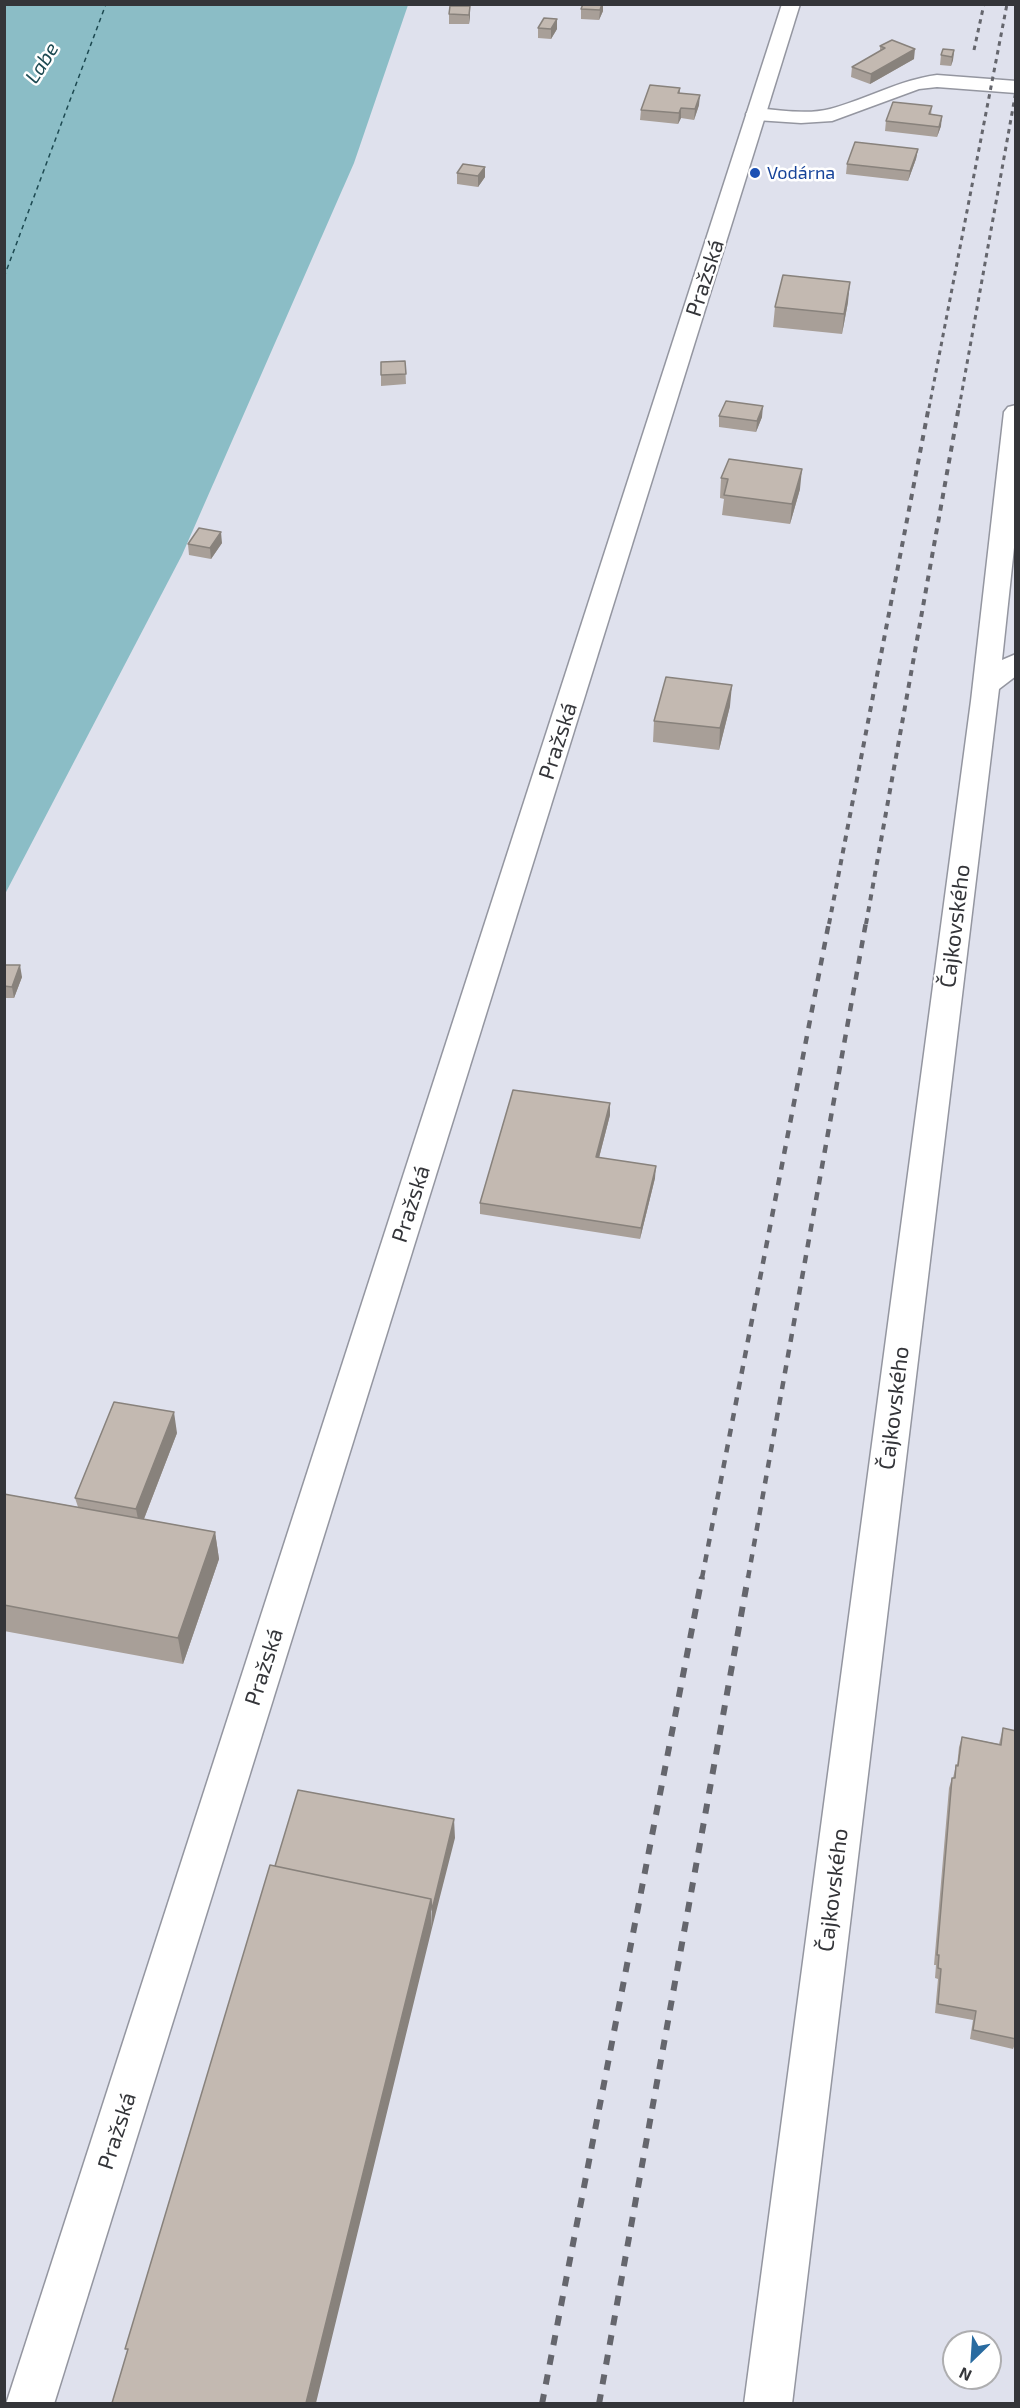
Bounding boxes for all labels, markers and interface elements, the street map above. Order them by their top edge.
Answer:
water label: Labe [20,38,64,88]
place label: Vodárna [767,162,835,184]
marker: Vodárna [748,166,762,180]
street label: Pražská [680,236,730,320]
street label: Pražská [533,699,583,783]
street label: Čajkovského [934,863,976,989]
street label: Pražská [386,1162,436,1246]
street label: Čajkovského [873,1345,915,1471]
street label: Pražská [239,1625,289,1709]
street label: Čajkovského [812,1827,854,1953]
street label: Pražská [92,2089,142,2173]
north arrow [942,2330,1002,2390]
text: N [956,2364,974,2386]

